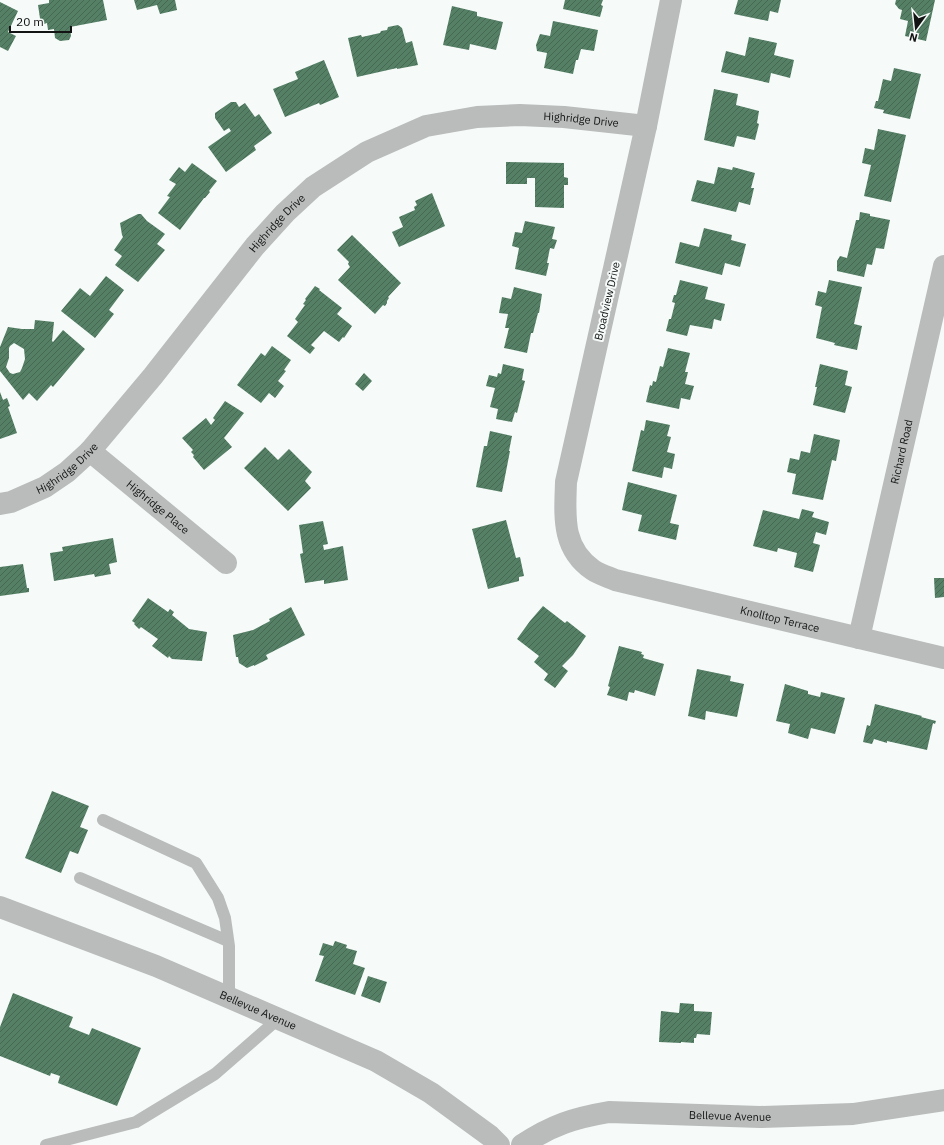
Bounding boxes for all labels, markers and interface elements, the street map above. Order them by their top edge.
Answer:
scale bar [10,8,71,34]
north arrow [896,8,936,48]
text: 20 m [16,14,44,29]
text: N [908,30,919,45]
street label: Highridge Drive [543,109,619,130]
street label: Highridge Drive [246,191,308,255]
street label: Broadview Drive [591,260,623,342]
street label: Richard Road [887,418,916,485]
street label: Highridge Drive [34,440,101,497]
street label: Highridge Place [124,477,192,537]
street label: Knolltop Terrace [739,603,821,635]
street label: Bellevue Avenue [218,987,299,1033]
street label: Bellevue Avenue [689,1108,771,1124]

